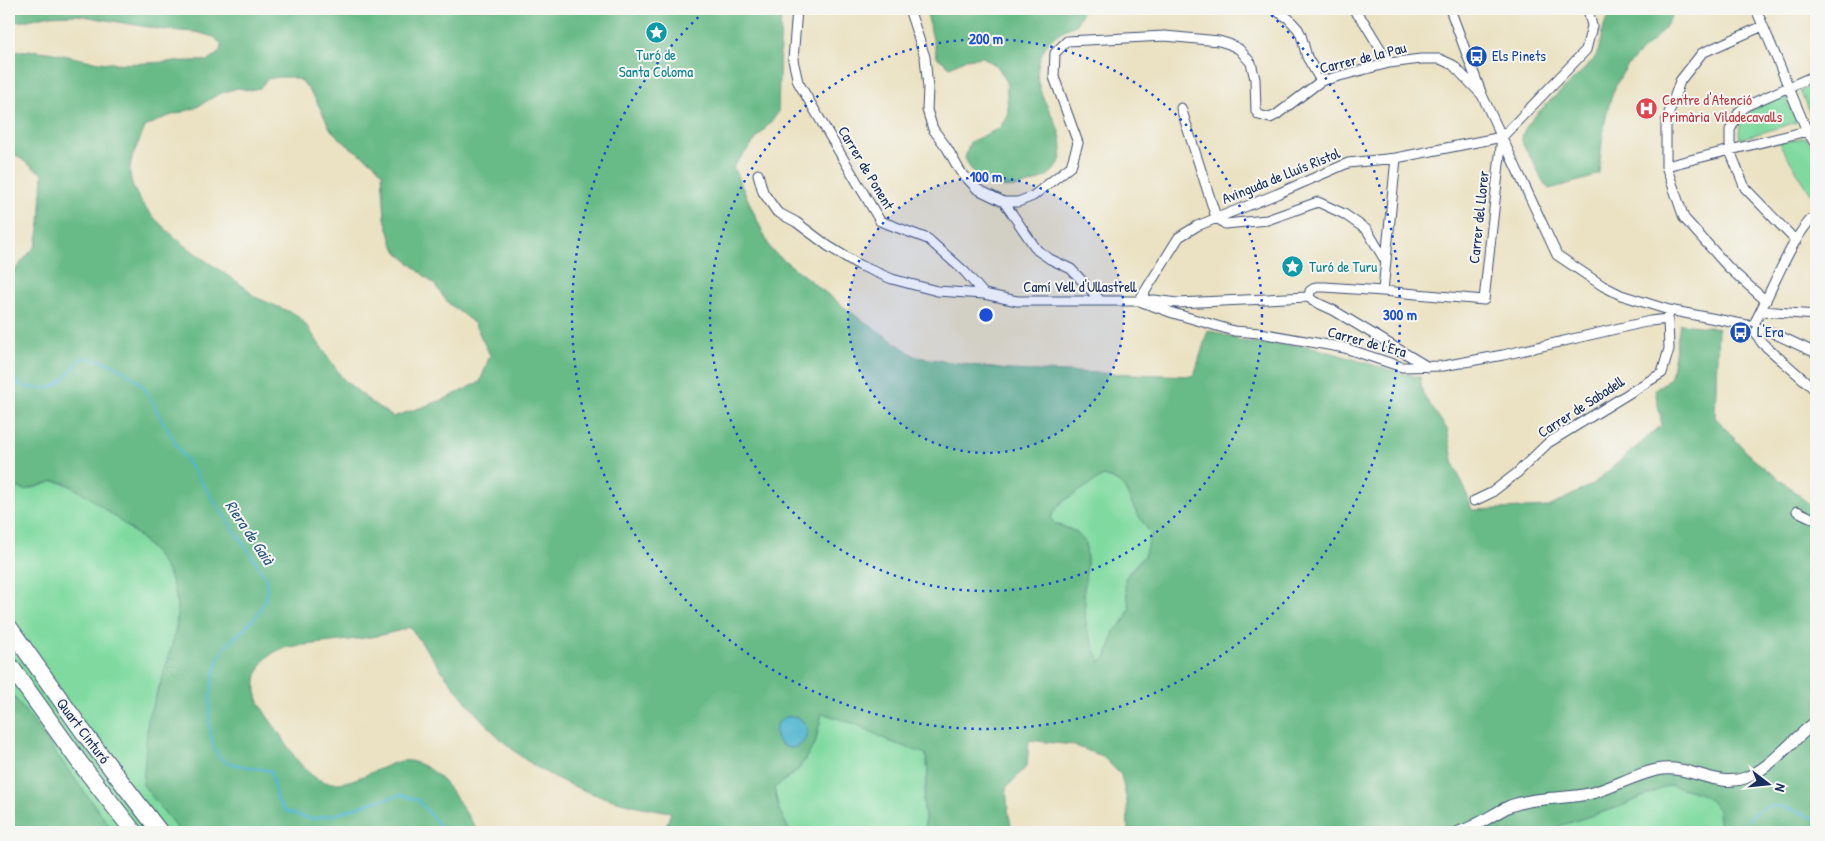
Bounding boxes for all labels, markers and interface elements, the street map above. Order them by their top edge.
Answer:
place icon: Turó de Santa Coloma [644,20,668,44]
text: 200 m [969,28,1003,49]
street label: Carrer de la Pau [1317,37,1408,78]
place label: Turó de Santa Coloma [619,44,693,82]
bus stop icon: Els Pinets [1464,44,1488,68]
place label: Els Pinets [1492,45,1546,66]
place label: Centre d'Atenció Primària Viladecavalls [1662,89,1782,127]
hospital icon: Centre d'Atenció Primària Viladecavalls [1634,97,1658,121]
street label: Carrer de Ponent [833,122,900,214]
street label: Avinguda de Lluís Ristol [1219,142,1343,209]
text: 100 m [970,166,1002,187]
street label: Carrer del Llorer [1463,169,1494,264]
place icon: Turó de Turu [1281,255,1305,279]
place label: Turó de Turu [1309,256,1377,277]
street label: Camí Vell d'Ullastrell [1023,276,1137,297]
text: 300 m [1383,304,1417,325]
centre of rings [977,306,995,324]
bus stop icon: L'Era [1729,320,1753,344]
street label: Carrer de l'Era [1325,321,1409,362]
place label: L'Era [1757,321,1783,342]
street label: Carrer de Sabadell [1533,370,1629,442]
water label: Riera de Gaià [220,495,281,570]
street label: Quart Cinturó [52,693,115,768]
north arrow [1742,758,1792,808]
text: N [1771,782,1791,794]

